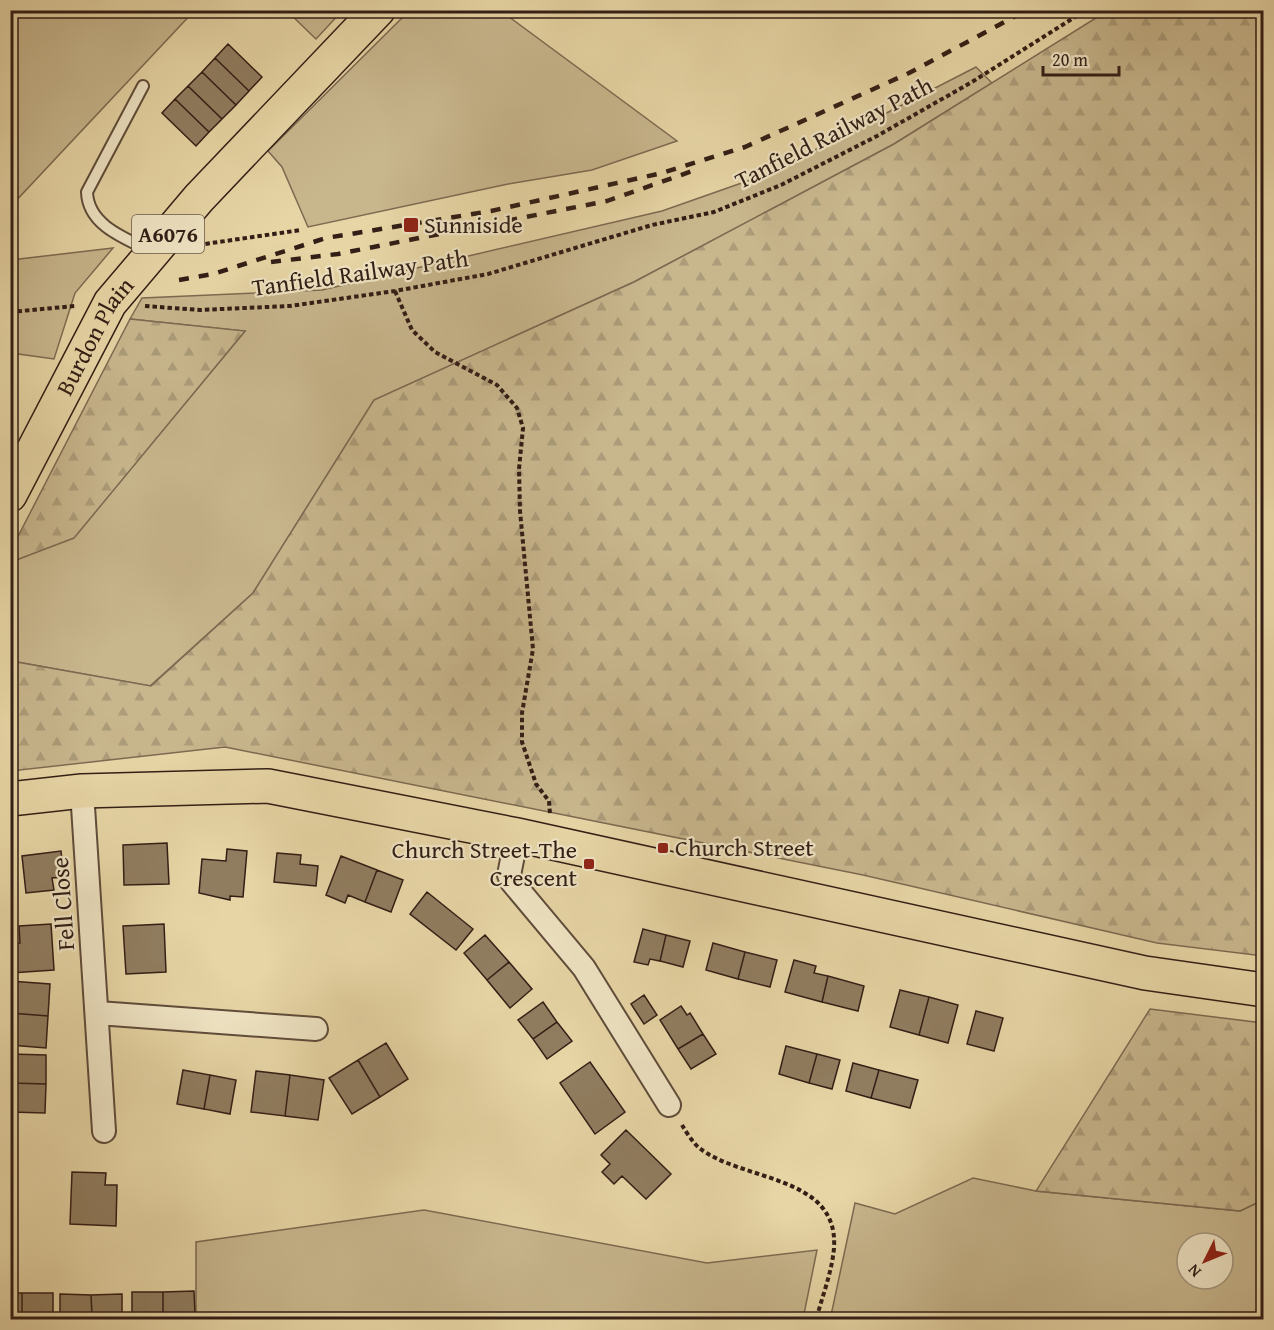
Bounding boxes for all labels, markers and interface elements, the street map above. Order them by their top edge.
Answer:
scale bar [1043,39,1120,77]
text: 20 m [1052,46,1088,73]
street label: Tanfield Railway Path [729,67,939,198]
place label: Sunniside [424,207,523,242]
road number: A6076 [132,215,204,253]
marker: Sunniside [402,216,420,234]
street label: Tanfield Railway Path [250,240,471,305]
street label: Burdon Plain [47,269,142,401]
place label: Church Street [675,830,814,865]
place label: Church Street-The Crescent [392,832,578,895]
marker: Church Street [656,841,670,855]
street label: Fell Close [42,856,83,952]
marker: Church Street-The Crescent [582,857,596,871]
north arrow [1175,1231,1235,1291]
text: N [1181,1259,1206,1283]

